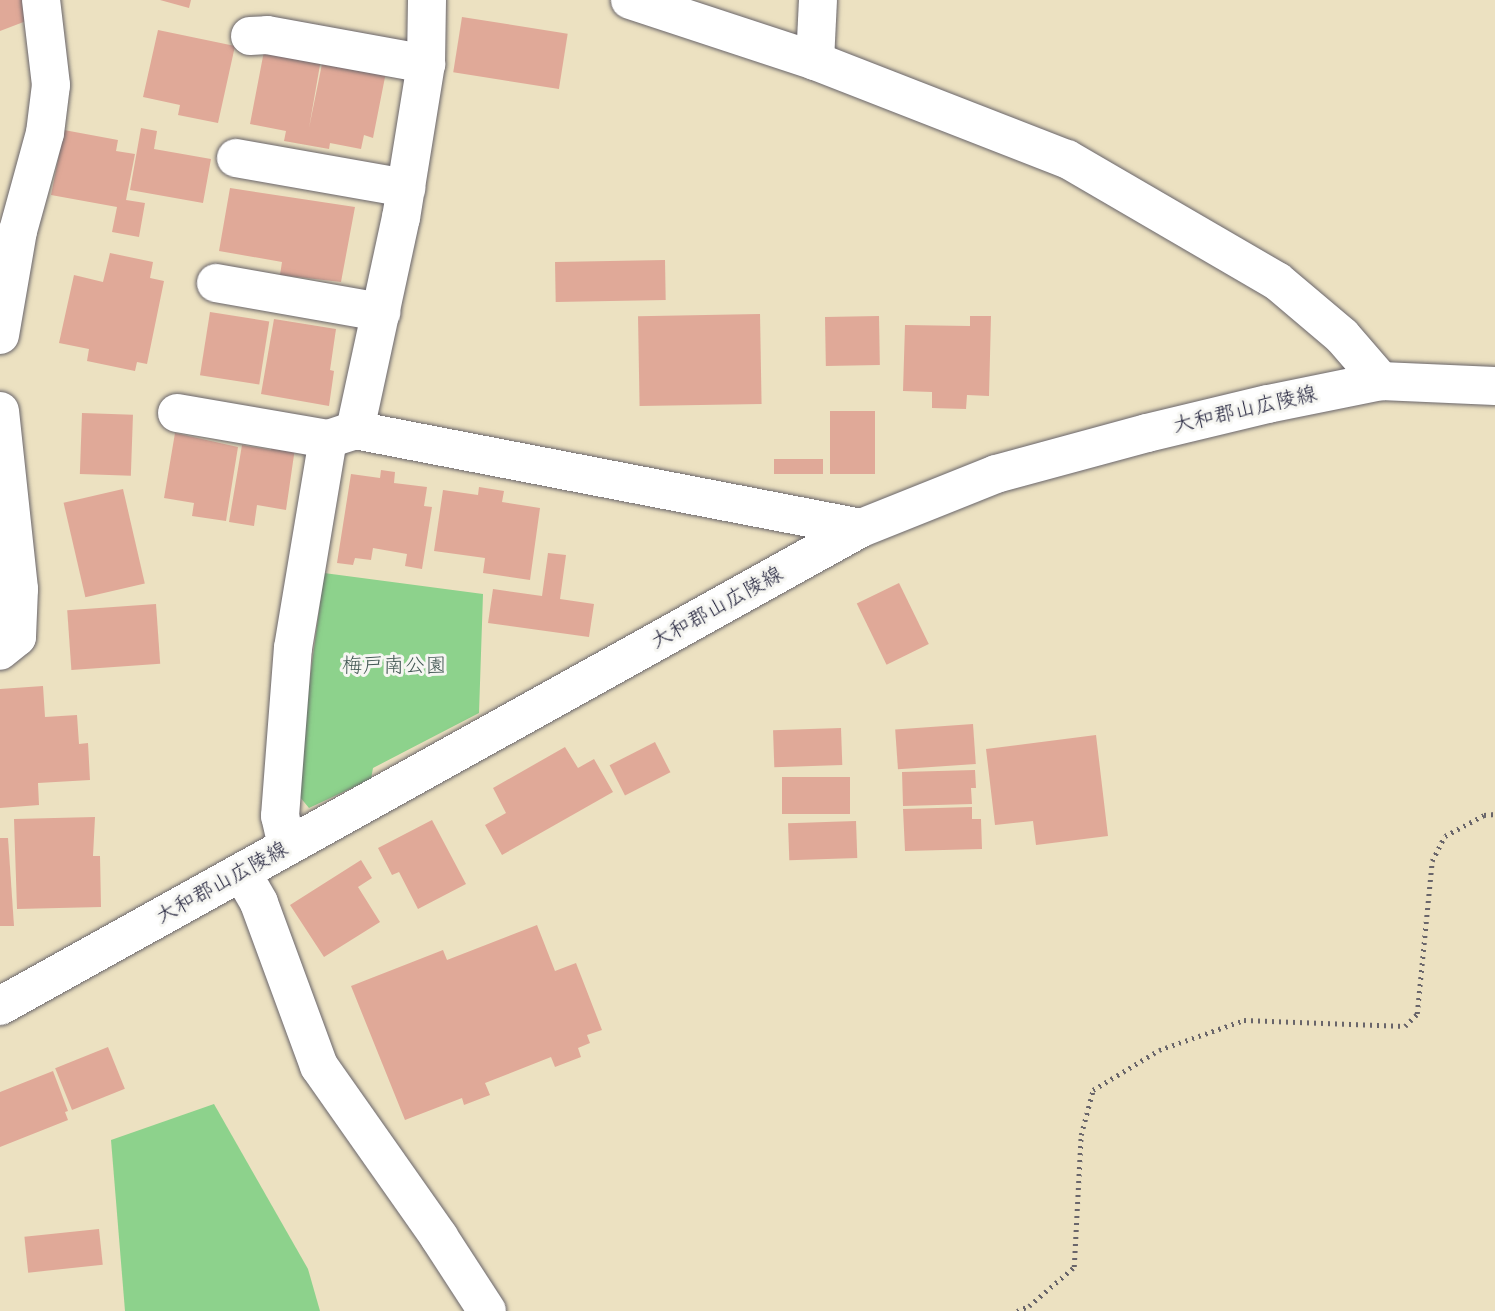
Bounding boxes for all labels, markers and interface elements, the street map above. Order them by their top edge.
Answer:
street label: 大和郡山広陵線 [1171,381,1319,439]
street label: 大和郡山広陵線 [647,561,787,655]
park label: 梅戸南公園 [342,653,446,679]
street label: 大和郡山広陵線 [152,836,292,930]

